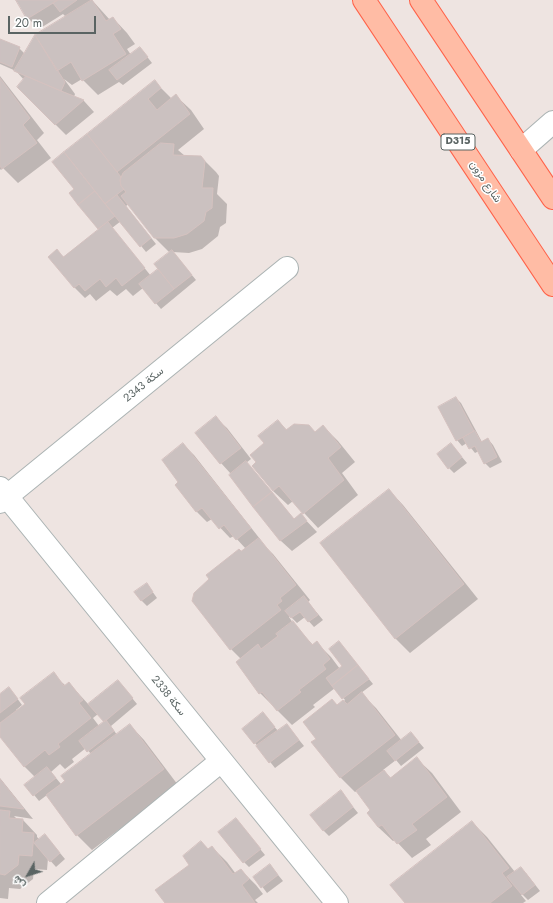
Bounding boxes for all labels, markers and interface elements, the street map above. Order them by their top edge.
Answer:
scale bar [10,8,98,34]
text: 20 m [15,14,42,32]
road number: D315 [441,134,475,150]
street label: شارع مزون [466,159,504,205]
street label: سكة 2343 [121,365,167,405]
street label: سكة 2338 [148,673,188,719]
north arrow [8,855,48,895]
text: ش [8,872,29,893]

